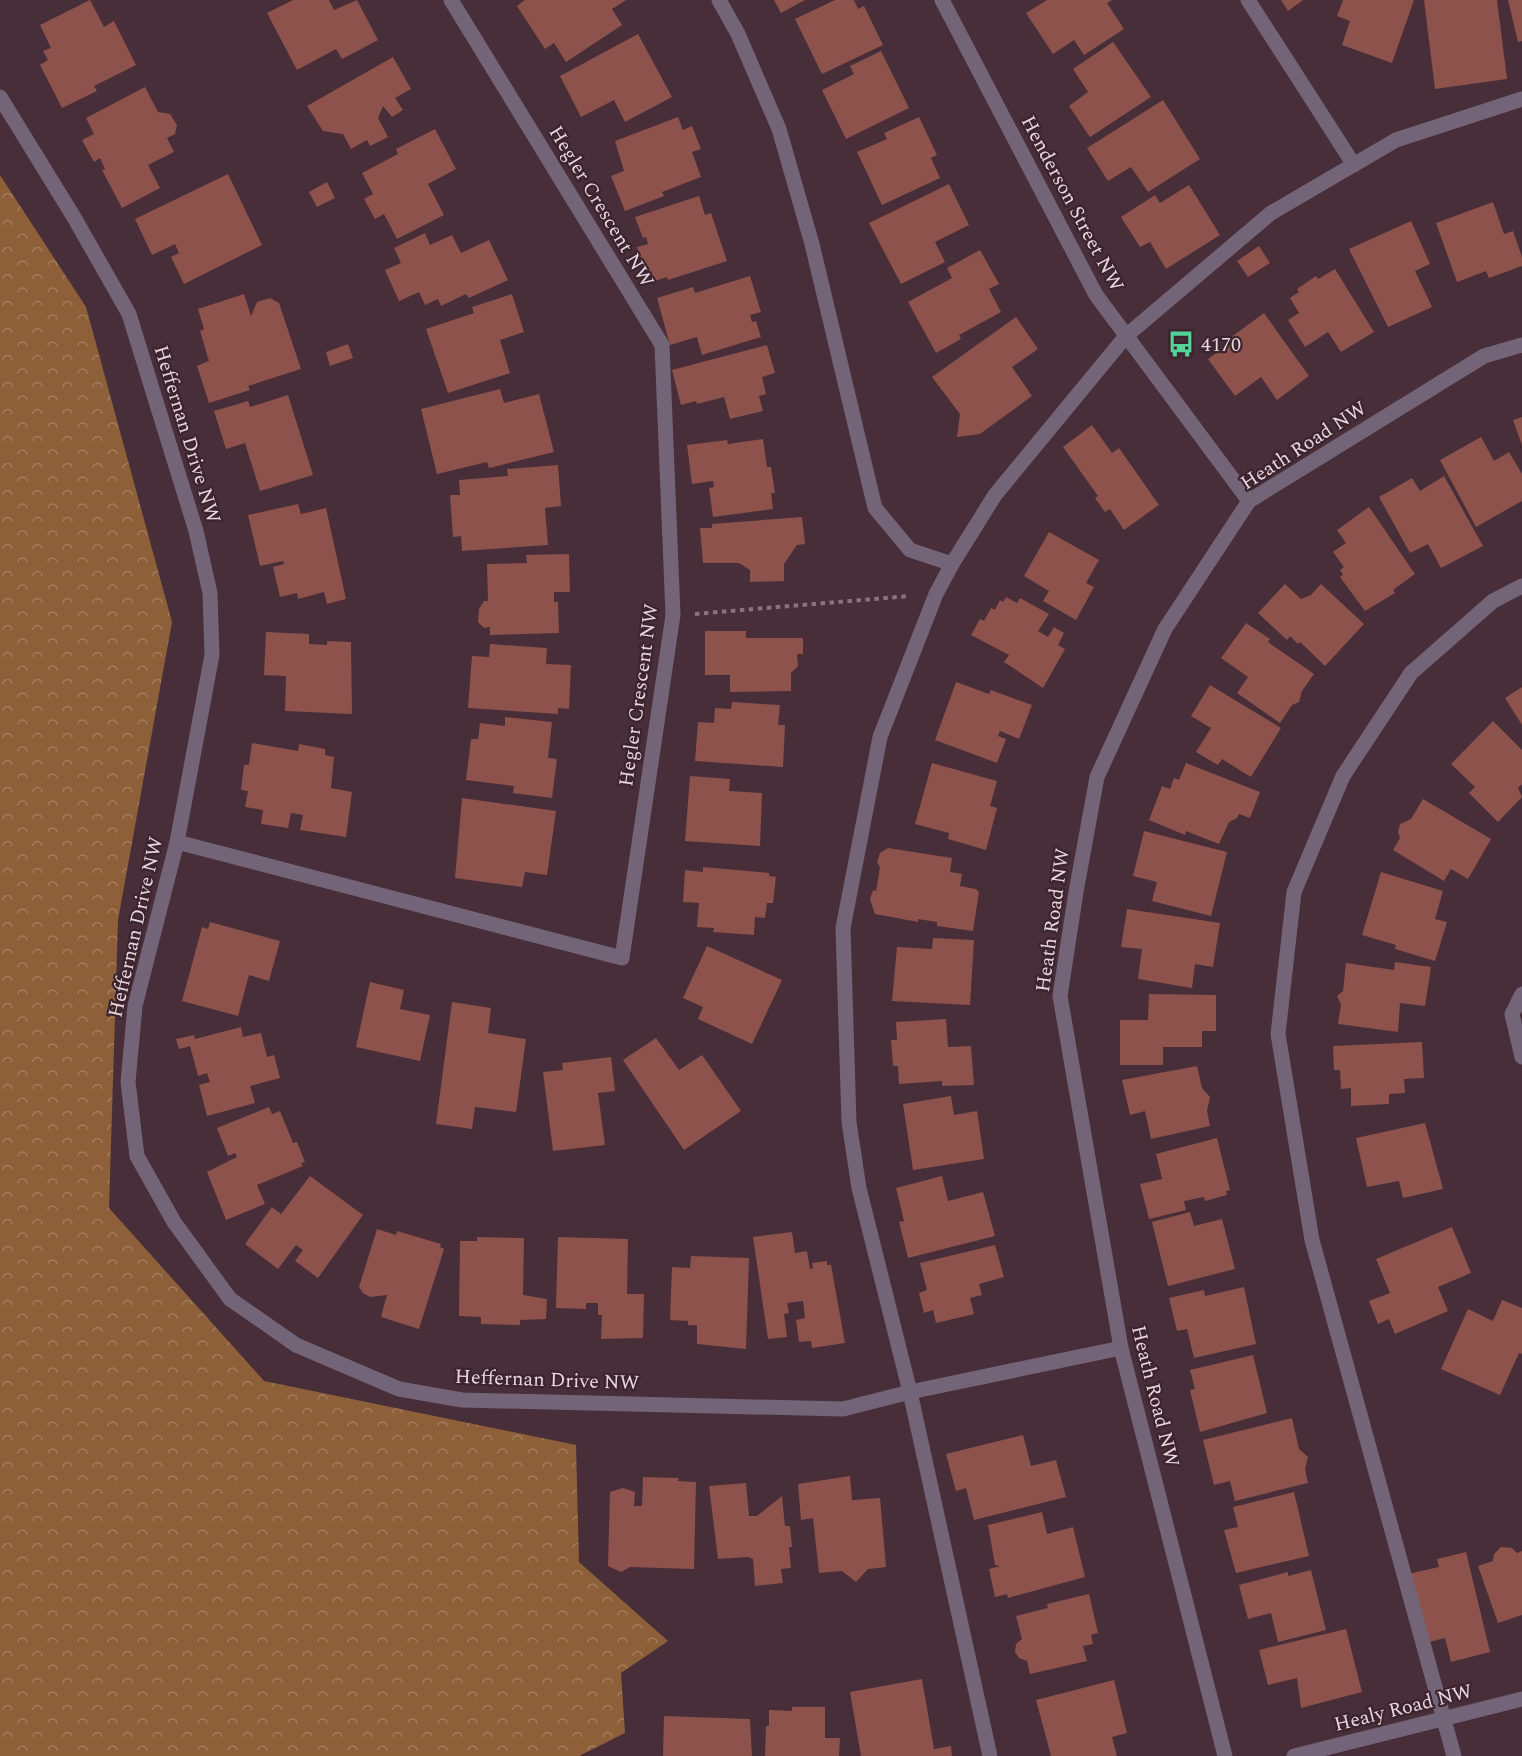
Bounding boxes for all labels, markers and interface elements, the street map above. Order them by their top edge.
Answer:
street label: Henderson Street NW [1013,110,1131,297]
street label: Hegler Crescent NW [541,120,662,294]
bus stop icon: 4170 [1166,329,1196,359]
place label: 4170 [1201,330,1241,360]
street label: Heffernan Drive NW [146,342,228,527]
street label: Heath Road NW [1235,394,1373,498]
street label: Hegler Crescent NW [611,601,667,788]
street label: Heffernan Drive NW [101,834,171,1021]
street label: Heath Road NW [1028,846,1078,994]
street label: Heath Road NW [1123,1322,1187,1471]
street label: Heffernan Drive NW [454,1362,640,1398]
street label: Healy Road NW [1331,1676,1476,1740]

